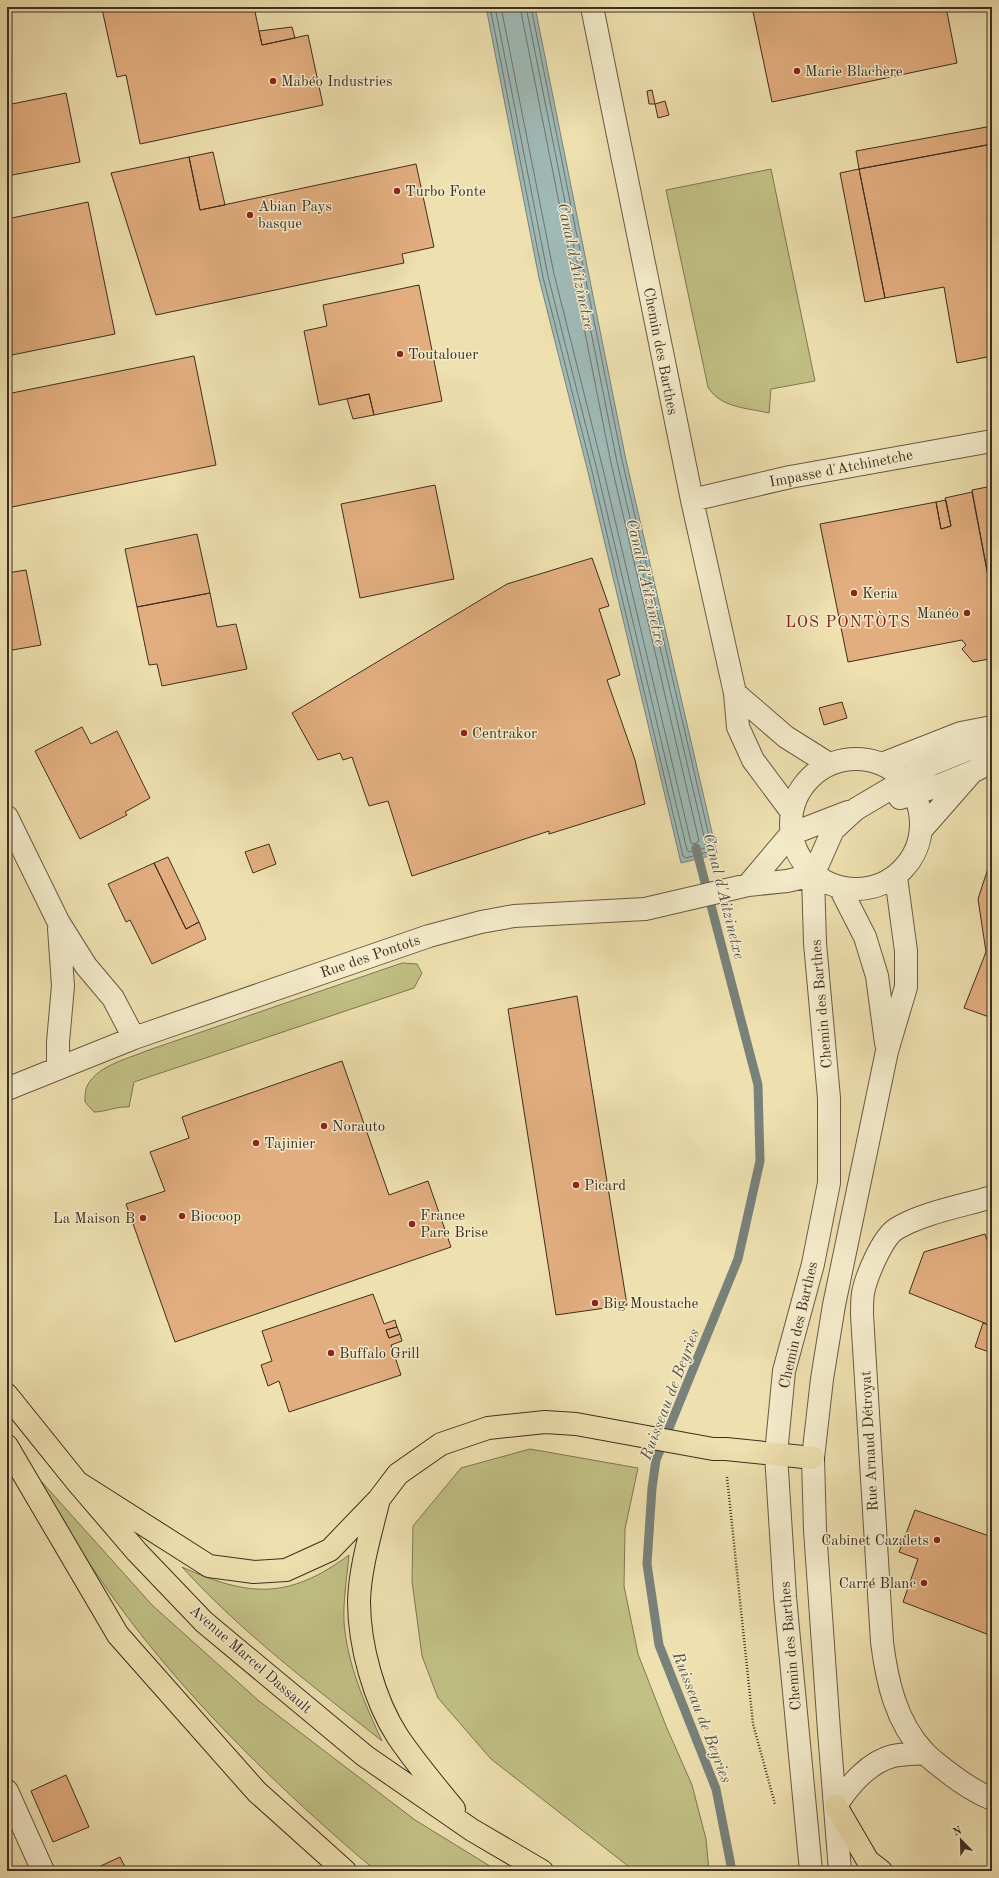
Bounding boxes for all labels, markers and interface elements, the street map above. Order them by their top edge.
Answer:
place label: Marie Blachère [805,65,903,80]
marker: Marie Blachère [792,66,802,76]
place label: Mabéo Industries [281,75,392,90]
marker: Mabéo Industries [268,76,278,86]
place label: Turbo Fonte [405,185,486,200]
marker: Turbo Fonte [392,186,402,196]
place label: Abian Pays basque [258,200,332,232]
water label: Canal d'Aitzinetxe [554,201,596,332]
marker: Abian Pays basque [245,210,255,220]
street label: Chemin des Barthes [640,286,679,416]
place label: Toutalouer [408,348,478,363]
marker: Toutalouer [395,349,405,359]
street label: Impasse d'Atchinetche [768,448,914,491]
water label: Canal d'Aitzinetxe [623,518,667,648]
place label: Keria [862,587,898,602]
marker: Keria [849,588,859,598]
place label: Manéo [917,607,959,622]
marker: Manéo [962,608,972,618]
district label: LOS PONTÒTS [785,610,911,631]
place label: Centrakor [472,727,537,742]
marker: Centrakor [459,728,469,738]
water label: Canal d'Aitzinetxe [700,832,747,962]
street label: Rue des Pontots [319,933,422,982]
street label: Chemin des Barthes [809,939,836,1069]
place label: Norauto [332,1120,385,1135]
marker: Norauto [319,1121,329,1131]
place label: Tajinier [264,1137,315,1152]
marker: Tajinier [251,1138,261,1148]
place label: Picard [584,1179,626,1194]
marker: Picard [571,1180,581,1190]
place label: France Pare Brise [420,1209,488,1241]
place label: Biocoop [190,1210,241,1225]
marker: Biocoop [177,1211,187,1221]
place label: La Maison B [53,1212,135,1227]
marker: La Maison B [138,1213,148,1223]
marker: France Pare Brise [407,1219,417,1229]
street label: Chemin des Barthes [778,1261,821,1390]
place label: Big Moustache [603,1297,699,1312]
marker: Big Moustache [590,1298,600,1308]
water label: Ruisseau de Beyries [638,1327,703,1463]
place label: Buffalo Grill [339,1347,419,1362]
marker: Buffalo Grill [326,1348,336,1358]
street label: Rue Arnaud Détroyat [859,1370,882,1512]
place label: Cabinet Cazalets [821,1534,929,1549]
marker: Cabinet Cazalets [932,1535,942,1545]
place label: Carré Blanc [839,1577,916,1592]
marker: Carré Blanc [919,1578,929,1588]
street label: Chemin des Barthes [778,1581,805,1711]
street label: Avenue Marcel Dassault [186,1603,314,1717]
water label: Ruisseau de Beyries [668,1649,734,1786]
north arrow [941,1820,981,1860]
text: N [952,1825,964,1839]

